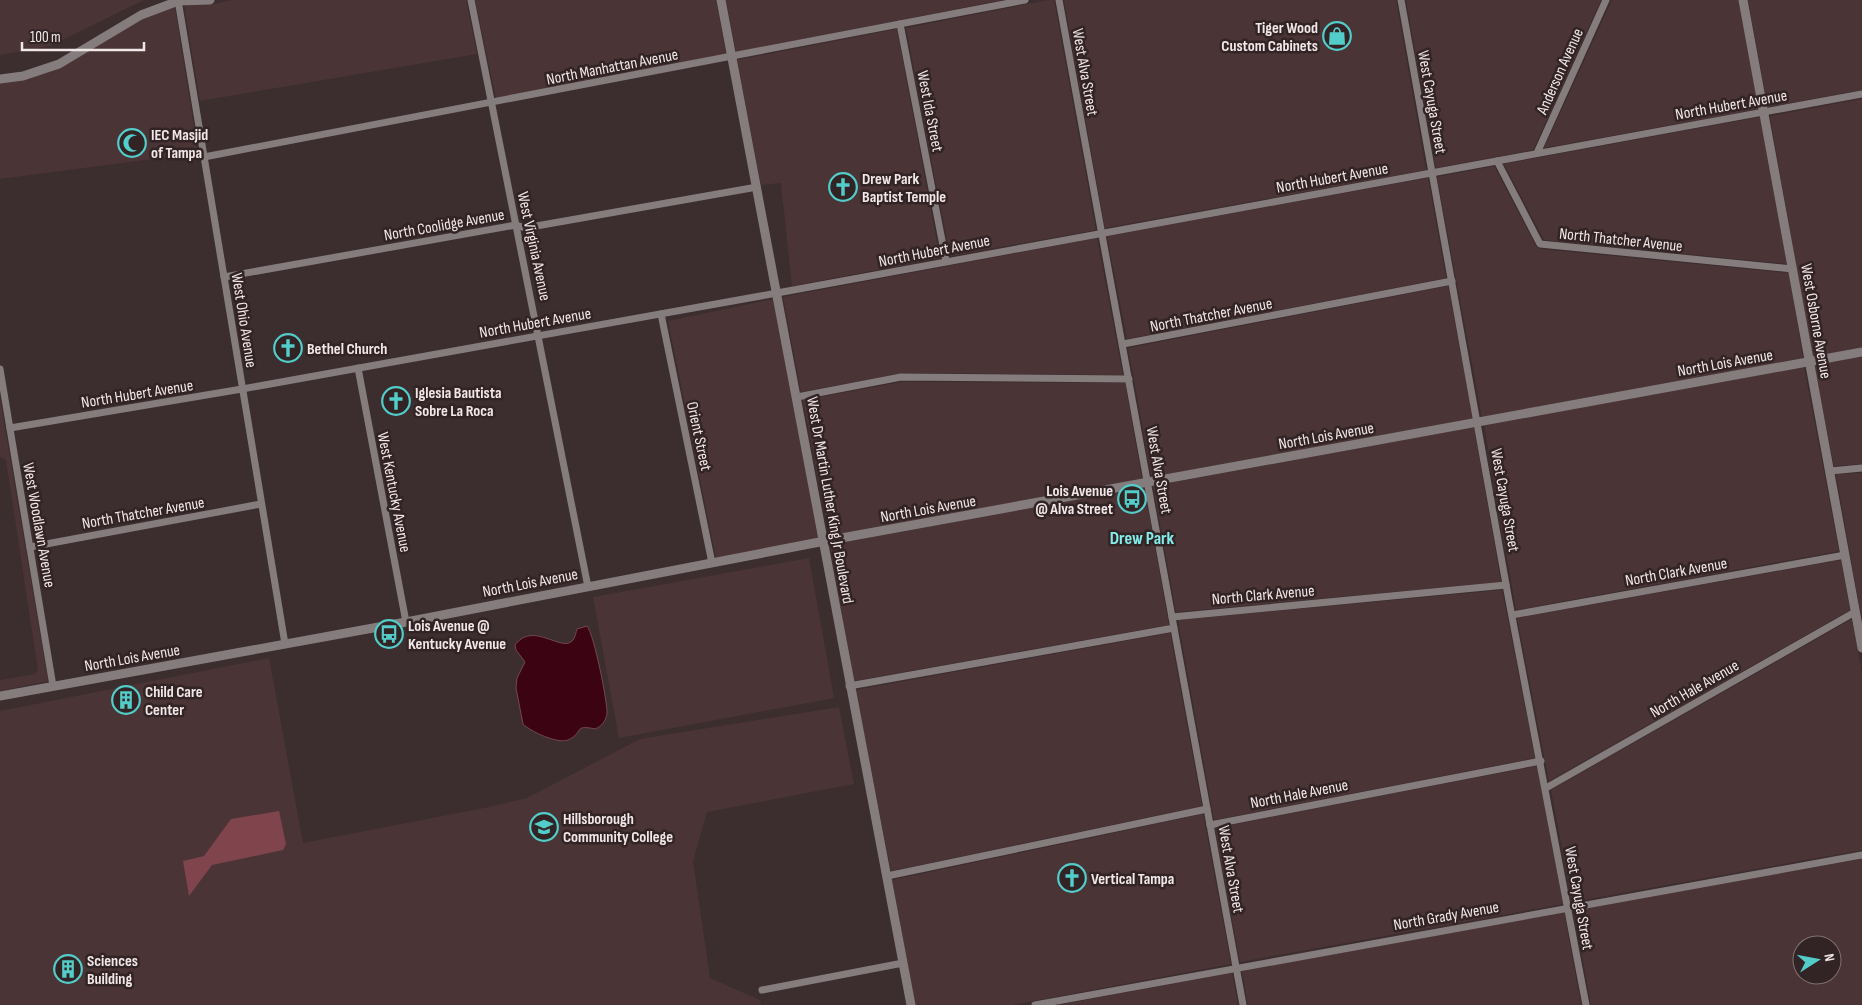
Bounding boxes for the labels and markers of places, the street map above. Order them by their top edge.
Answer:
place label: Tiger Wood Custom Cabinets [1221,19,1318,56]
shop icon: Tiger Wood Custom Cabinets [1322,21,1352,51]
place label: IEC Masjid of Tampa [151,126,208,163]
mosque icon: IEC Masjid of Tampa [117,128,147,158]
place label: Drew Park Baptist Temple [862,170,946,207]
church icon: Drew Park Baptist Temple [828,172,858,202]
church icon: Bethel Church [273,333,303,363]
place label: Bethel Church [307,340,387,359]
place label: Iglesia Bautista Sobre La Roca [415,384,502,421]
church icon: Iglesia Bautista Sobre La Roca [381,386,411,416]
place label: Lois Avenue @ Alva Street [1035,482,1113,519]
bus stop icon: Lois Avenue @ Alva Street [1117,484,1147,514]
place label: Lois Avenue @ Kentucky Avenue [408,617,506,654]
bus stop icon: Lois Avenue @ Kentucky Avenue [374,619,404,649]
place label: Child Care Center [145,683,203,720]
building icon: Child Care Center [111,685,141,715]
place label: Hillsborough Community College [563,810,673,847]
school or university icon: Hillsborough Community College [529,812,559,842]
church icon: Vertical Tampa [1057,863,1087,893]
place label: Vertical Tampa [1091,870,1174,889]
place label: Sciences Building [87,952,138,989]
building icon: Sciences Building [53,954,83,984]

